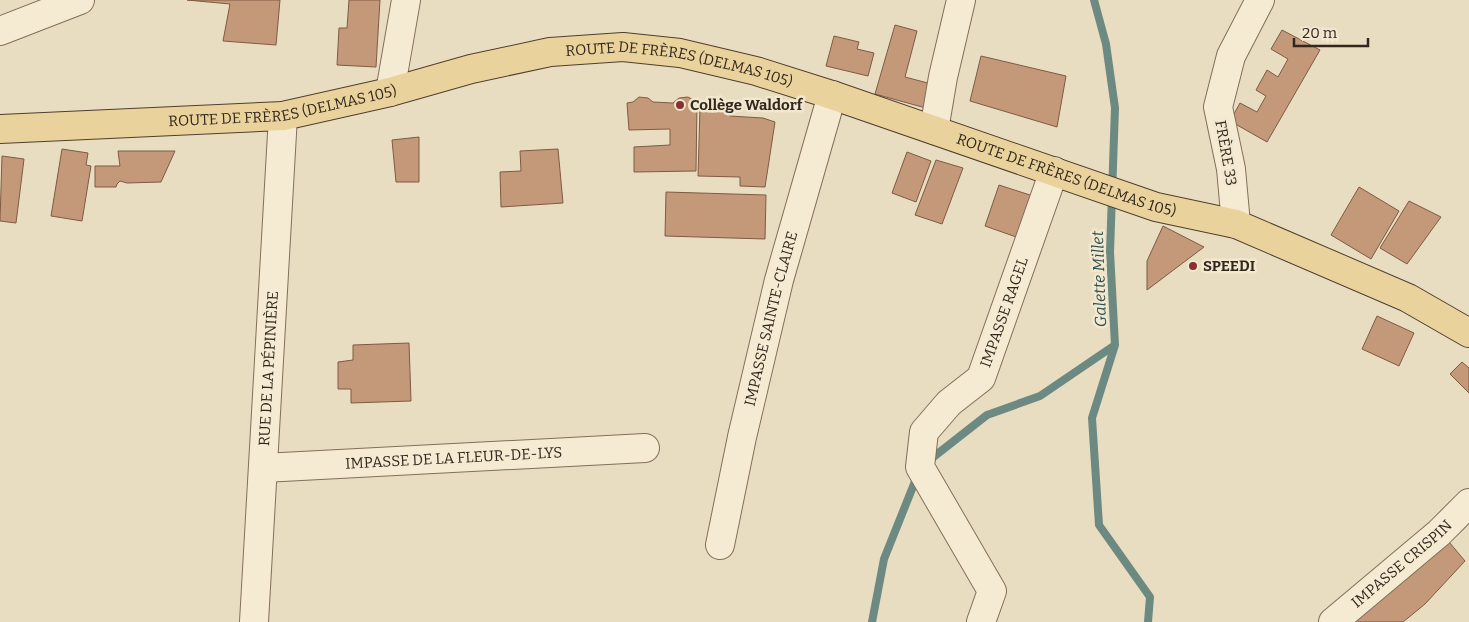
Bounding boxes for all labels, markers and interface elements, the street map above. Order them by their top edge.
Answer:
scale bar [1294,15,1368,47]
text: 20 m [1302,24,1338,42]
street label: ROUTE DE FRÈRES (DELMAS 105) [565,38,795,91]
street label: ROUTE DE FRÈRES (DELMAS 105) [168,82,399,130]
place label: Collège Waldorf [690,96,804,114]
marker: Collège Waldorf [674,99,686,111]
street label: FRÈRE 33 [1211,119,1241,187]
street label: ROUTE DE FRÈRES (DELMAS 105) [954,130,1178,220]
street label: IMPASSE SAINTE-CLAIRE [741,229,802,408]
water label: Galette Millet [1088,230,1110,327]
street label: IMPASSE RAGEL [976,255,1032,370]
place label: SPEEDI [1203,257,1255,275]
marker: SPEEDI [1187,260,1199,272]
street label: RUE DE LA PÉPINIÈRE [255,290,282,447]
street label: IMPASSE DE LA FLEUR-DE-LYS [345,443,563,473]
street label: IMPASSE CRISPIN [1348,516,1456,612]

